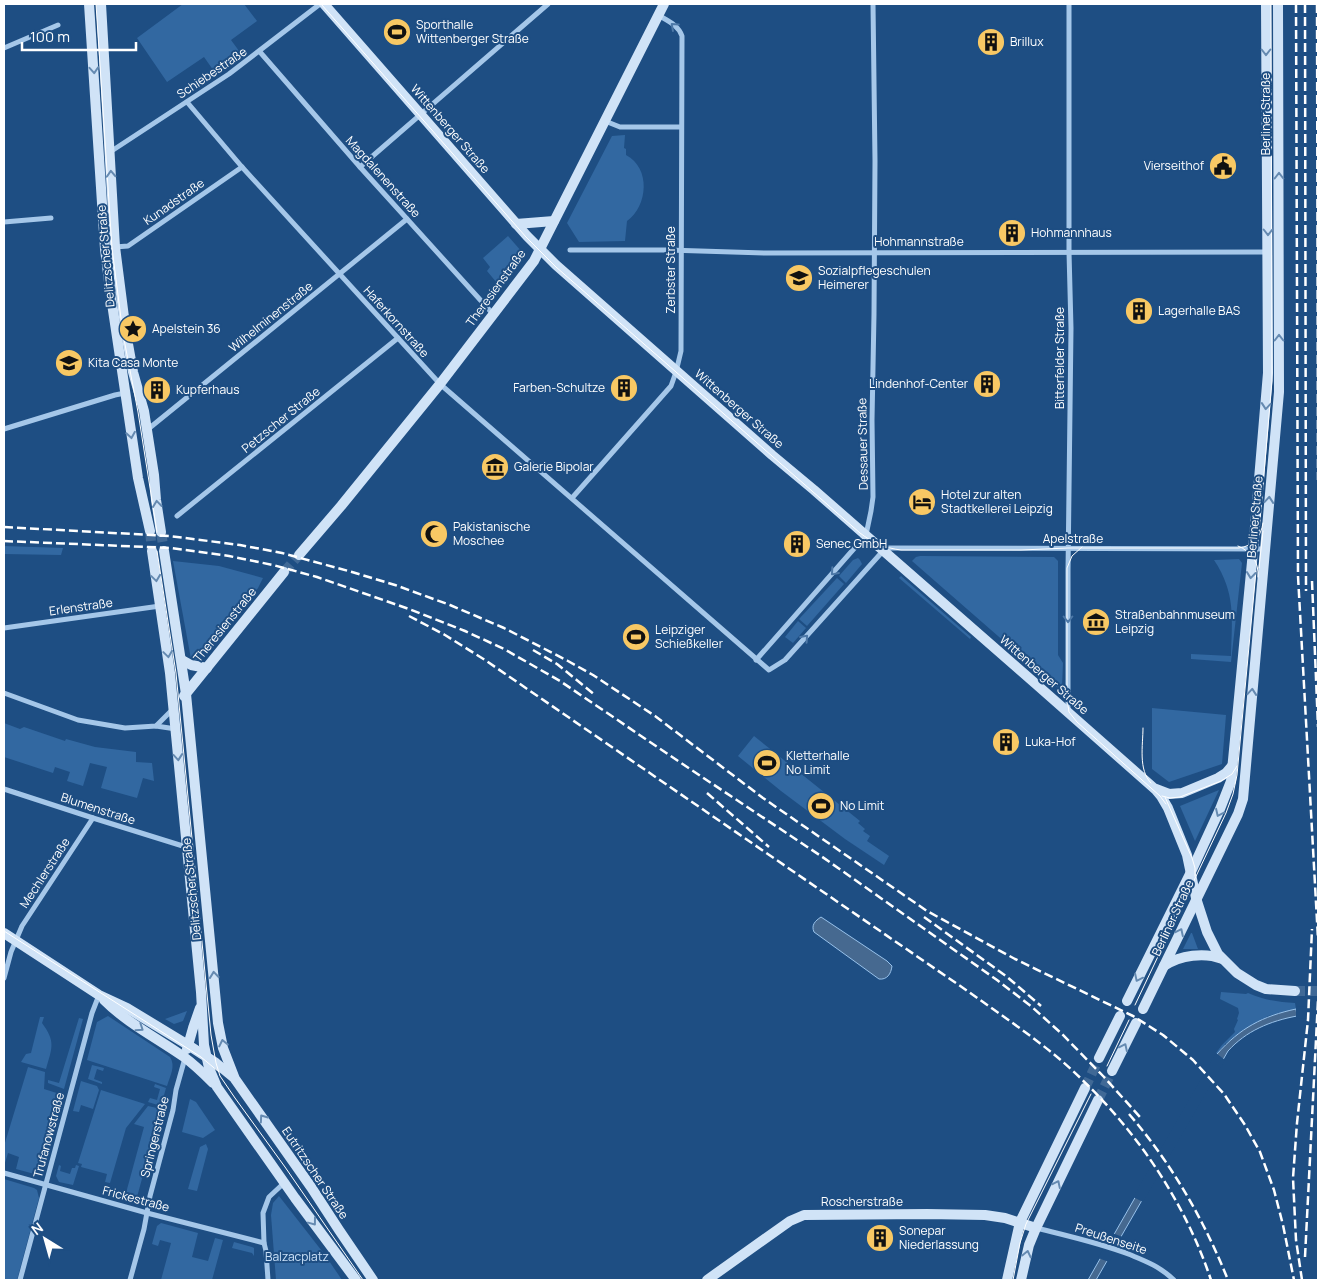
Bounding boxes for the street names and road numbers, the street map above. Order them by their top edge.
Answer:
street label: Schiebestraße [173,43,250,102]
street label: Berliner Straße [1257,73,1274,155]
street label: Wittenberger Straße [407,81,494,177]
street label: Magdalenenstraße [342,132,425,221]
street label: Kunadstraße [140,174,208,229]
street label: Delitzscher Straße [93,204,118,308]
street label: Zerbster Straße [662,226,679,314]
street label: Hohmannstraße [874,233,964,250]
street label: Theresienstraße [462,246,529,330]
street label: Wilhelminenstraße [225,277,316,356]
street label: Haferkornstraße [360,282,433,361]
street label: Bitterfelder Straße [1051,307,1068,409]
street label: Wittenberger Straße [691,365,787,452]
street label: Petzscher Straße [238,383,323,457]
street label: Dessauer Straße [853,398,872,490]
street label: Berliner Straße [1242,475,1267,559]
street label: Apelstraße [1043,530,1103,547]
street label: Theresienstraße [189,584,260,666]
street label: Erlenstraße [48,594,114,619]
street label: Wittenberger Straße [996,631,1092,718]
street label: Blumenstraße [59,788,138,829]
street label: Mechlerstraße [15,834,74,911]
street label: Delitzscher Straße [178,837,205,941]
street label: Berliner Straße [1147,877,1198,959]
street label: Trufanowstraße [29,1090,68,1179]
street label: Springerstraße [136,1095,173,1179]
street label: Eutritzscher Straße [278,1123,353,1222]
street label: Frickestraße [101,1181,172,1216]
street label: Roscherstraße [821,1193,903,1210]
street label: Preußenseite [1073,1219,1149,1258]

